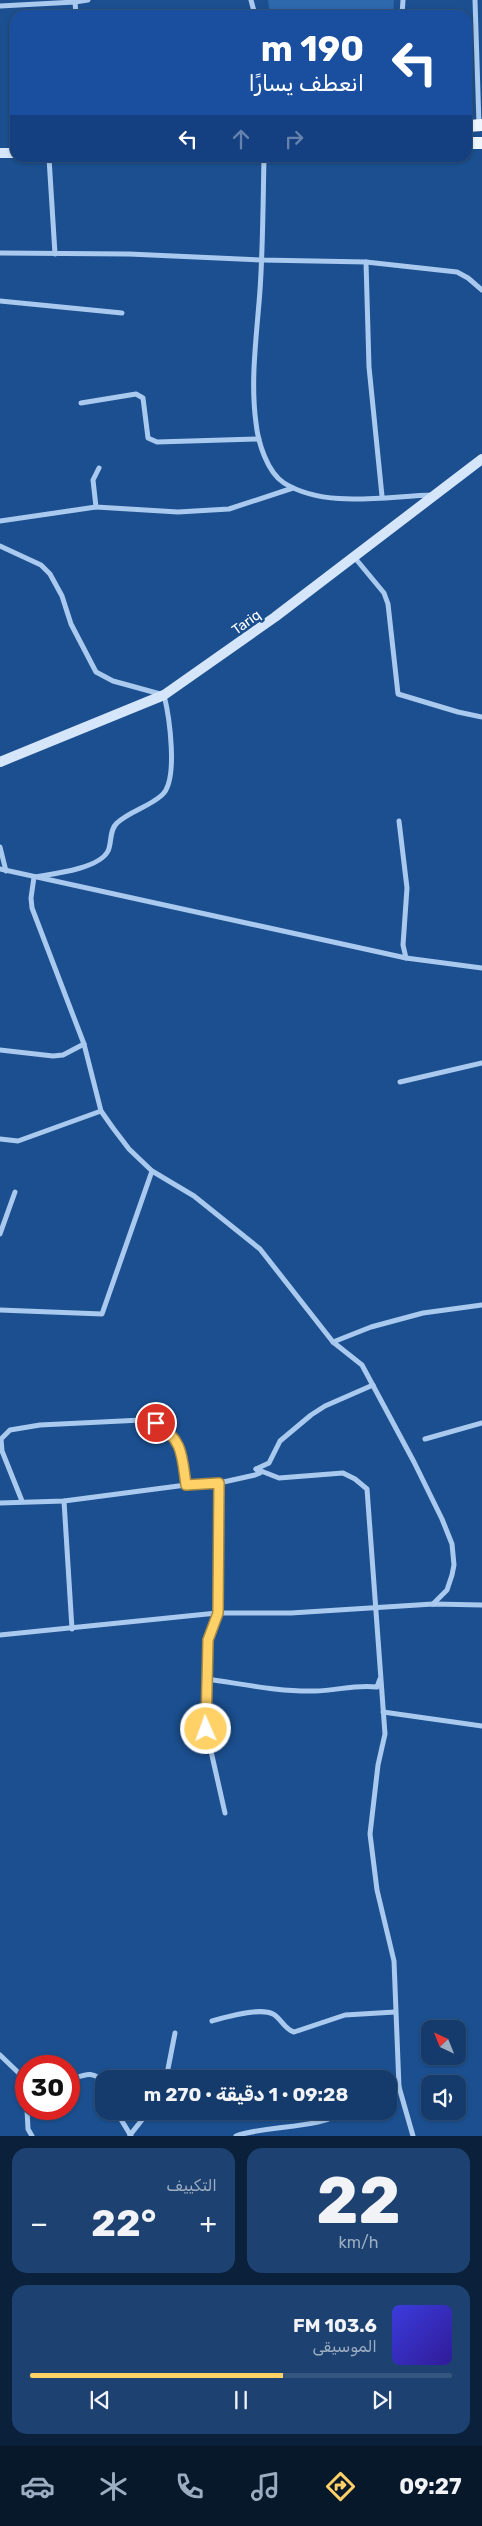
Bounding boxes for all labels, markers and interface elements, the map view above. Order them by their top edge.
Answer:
text: 190 m [261,28,364,70]
icon: left [382,30,447,95]
text: انعطف يسارًا [248,70,364,97]
icon: left [174,125,202,153]
icon: ahead [227,125,255,153]
icon: right [280,125,308,153]
street label: Tariq [229,606,264,639]
pin [135,1402,177,1444]
icon: arrive [142,1409,170,1437]
position arrow [179,1702,231,1754]
north arrow [421,2020,466,2065]
map controls [421,2020,466,2120]
speed limit sign: 30 [15,2055,80,2120]
button: sound [421,2075,466,2120]
text: 09:28 · 1 دقيقة · 270 m [144,2083,348,2106]
text: 22 [316,2162,401,2239]
text: التكييف [166,2176,217,2195]
text: 22° [91,2200,156,2246]
text: − [30,2207,48,2240]
text: + [200,2207,217,2240]
text: km/h [339,2233,378,2252]
text: 103.6 FM [293,2314,377,2337]
text: الموسيقى [313,2337,377,2356]
icon: previous [86,2386,114,2414]
icon: pause [227,2386,255,2414]
icon: next [368,2386,396,2414]
icon: car [20,2469,55,2504]
icon: climate [96,2469,131,2504]
icon: phone [172,2469,207,2504]
icon: music [248,2469,283,2504]
icon: directions [323,2469,358,2504]
text: 09:27 [399,2473,462,2500]

